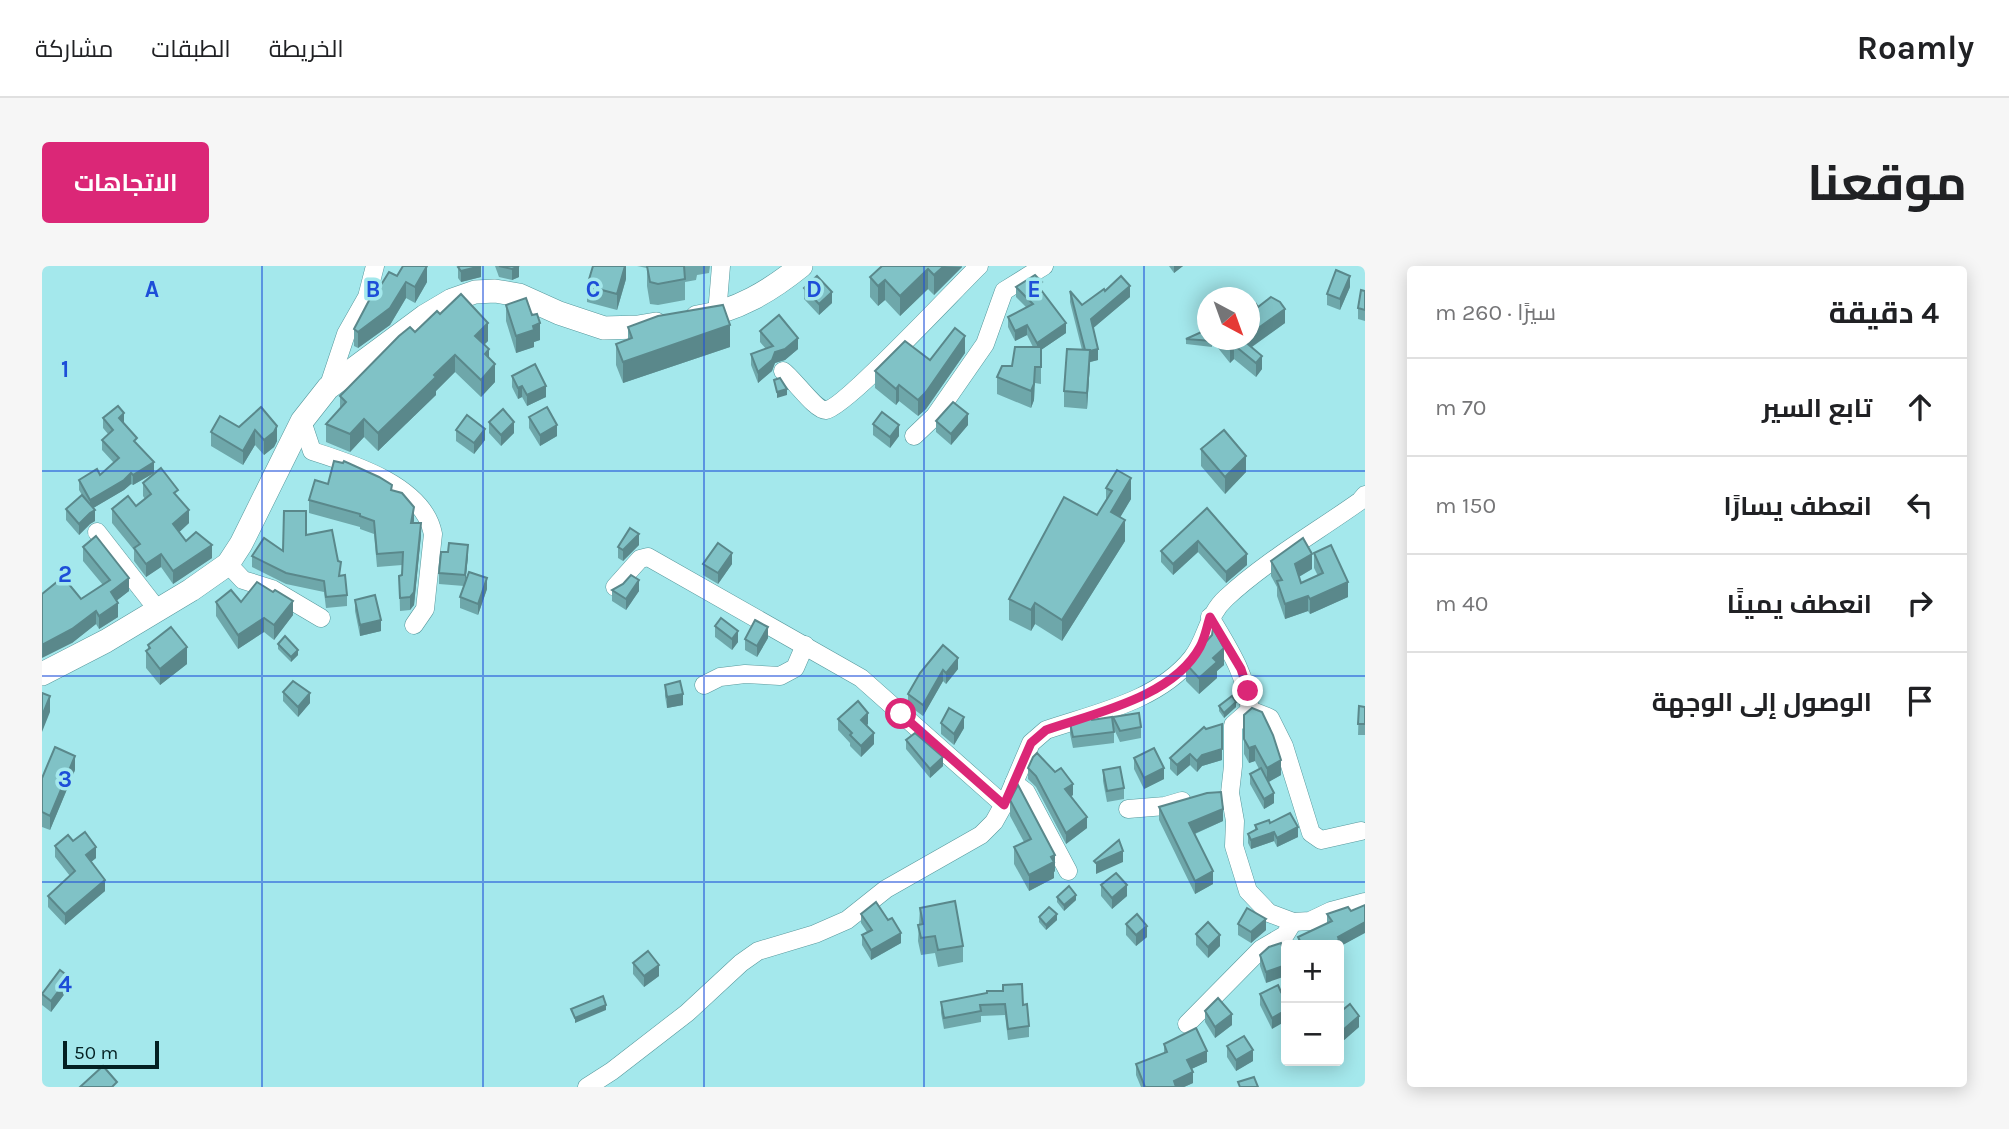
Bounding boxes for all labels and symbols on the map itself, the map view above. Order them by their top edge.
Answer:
text: A [145,276,159,303]
text: B [366,276,380,303]
text: C [586,276,600,303]
text: D [806,276,822,303]
text: E [1027,276,1041,303]
north arrow [1197,287,1260,350]
text: 1 [61,356,69,383]
text: 2 [58,561,72,588]
route end [1232,675,1263,706]
route start [885,698,916,729]
text: 3 [58,766,72,793]
text: 4 [58,971,72,998]
scale bar [63,1038,159,1070]

